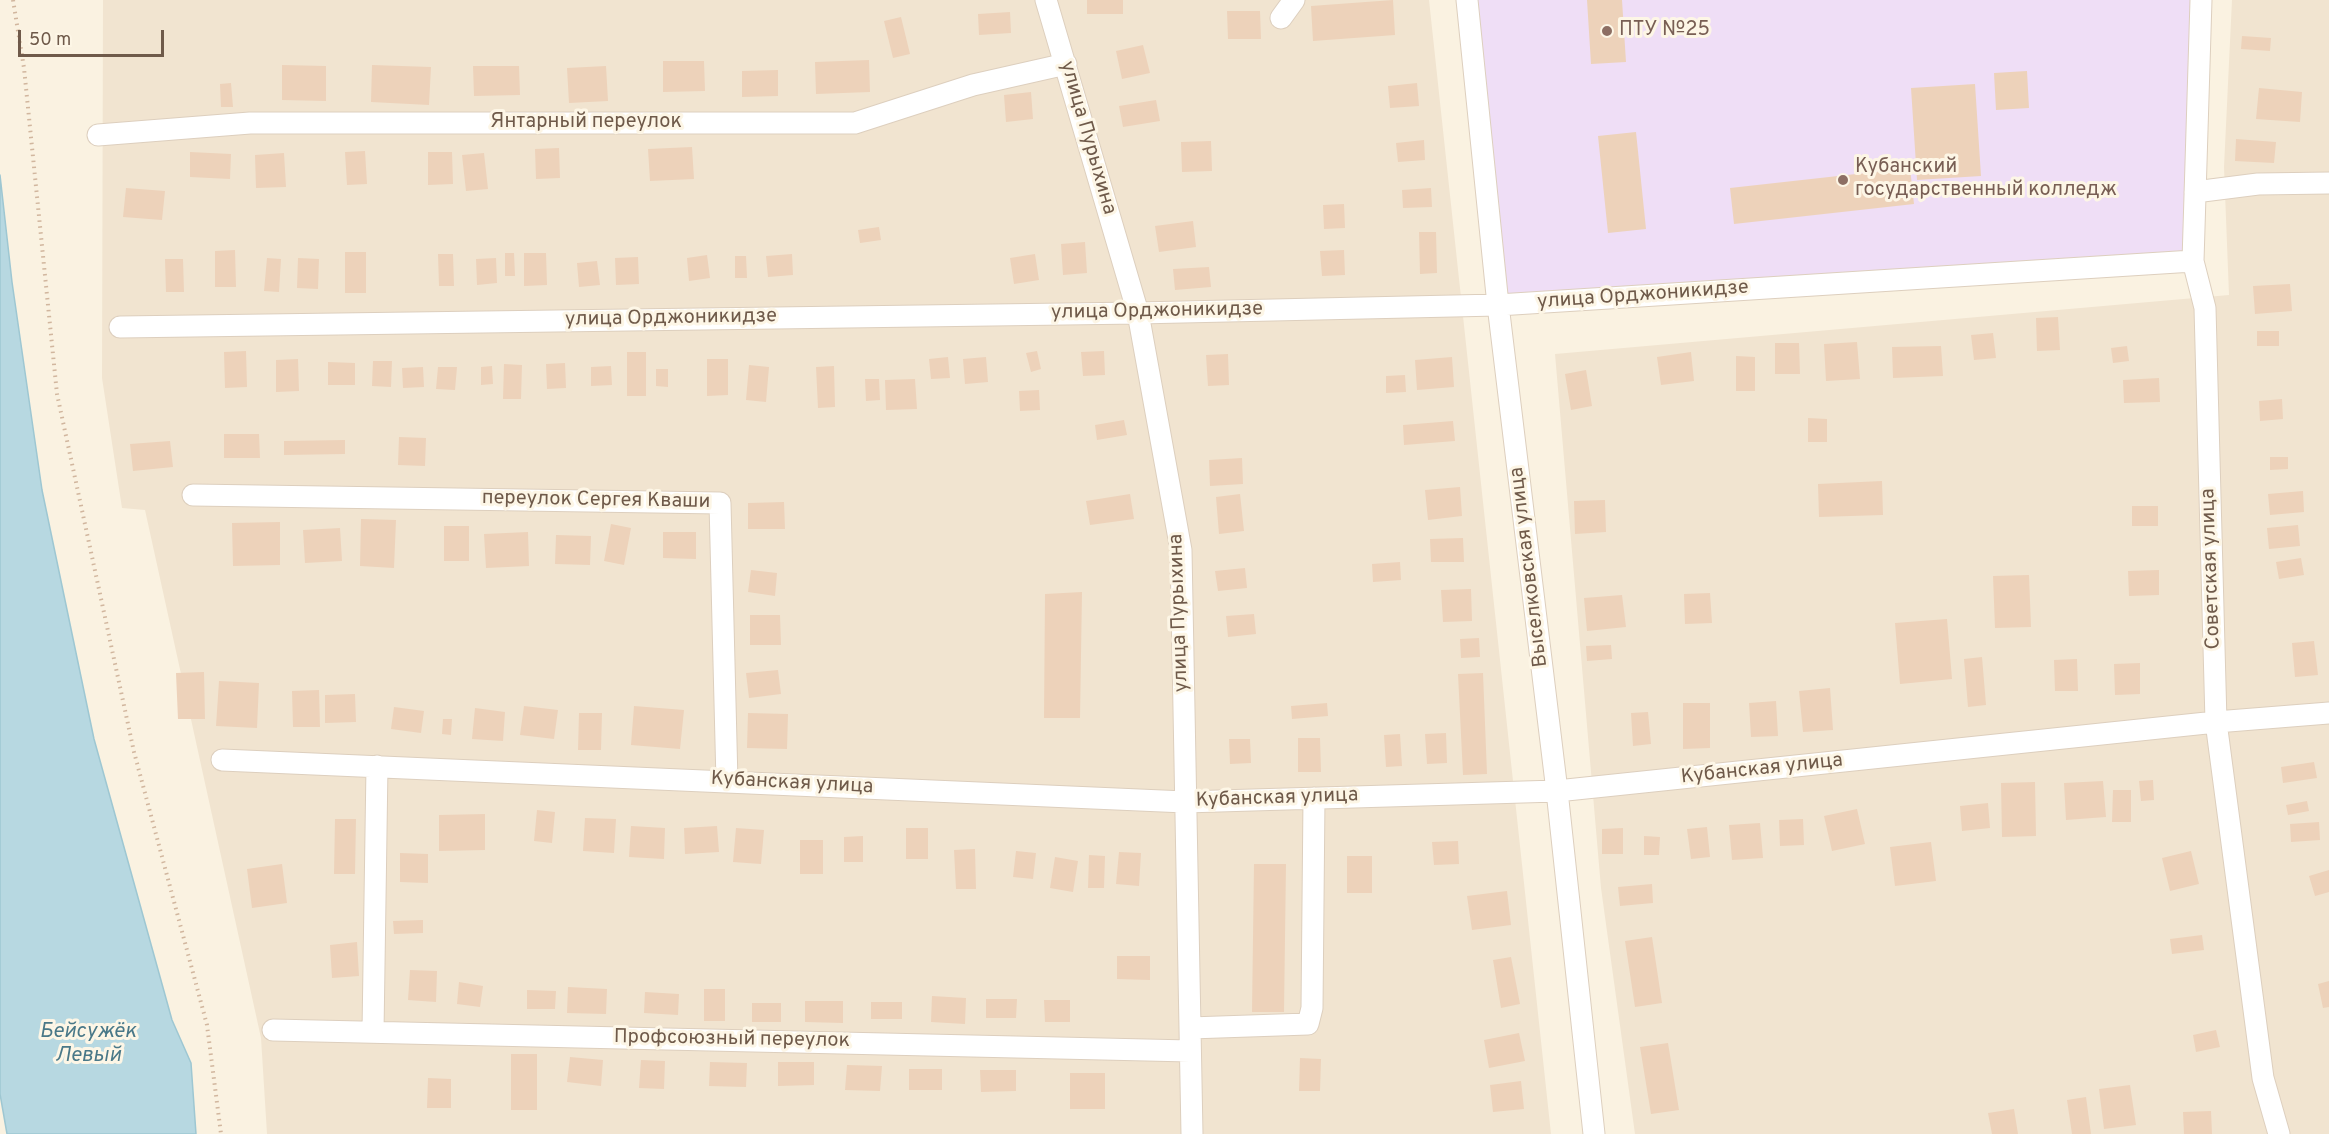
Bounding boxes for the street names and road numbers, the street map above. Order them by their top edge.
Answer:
street label: улица Пурыхина [1054,59,1120,217]
street label: Янтарный переулок [490,111,682,135]
street label: улица Орджоникидзе [1536,277,1750,315]
street label: улица Орджоникидзе [1051,298,1263,326]
street label: улица Орджоникидзе [565,305,777,333]
street label: Выселковская улица [1506,466,1554,668]
street label: переулок Сергея Кваши [482,487,710,515]
street label: Советская улица [2197,488,2227,650]
street label: улица Пурыхина [1165,533,1195,693]
street label: Кубанская улица [1680,750,1844,790]
street label: Кубанская улица [710,768,874,800]
street label: Кубанская улица [1195,784,1359,814]
street label: Профсоюзный переулок [614,1026,850,1054]

